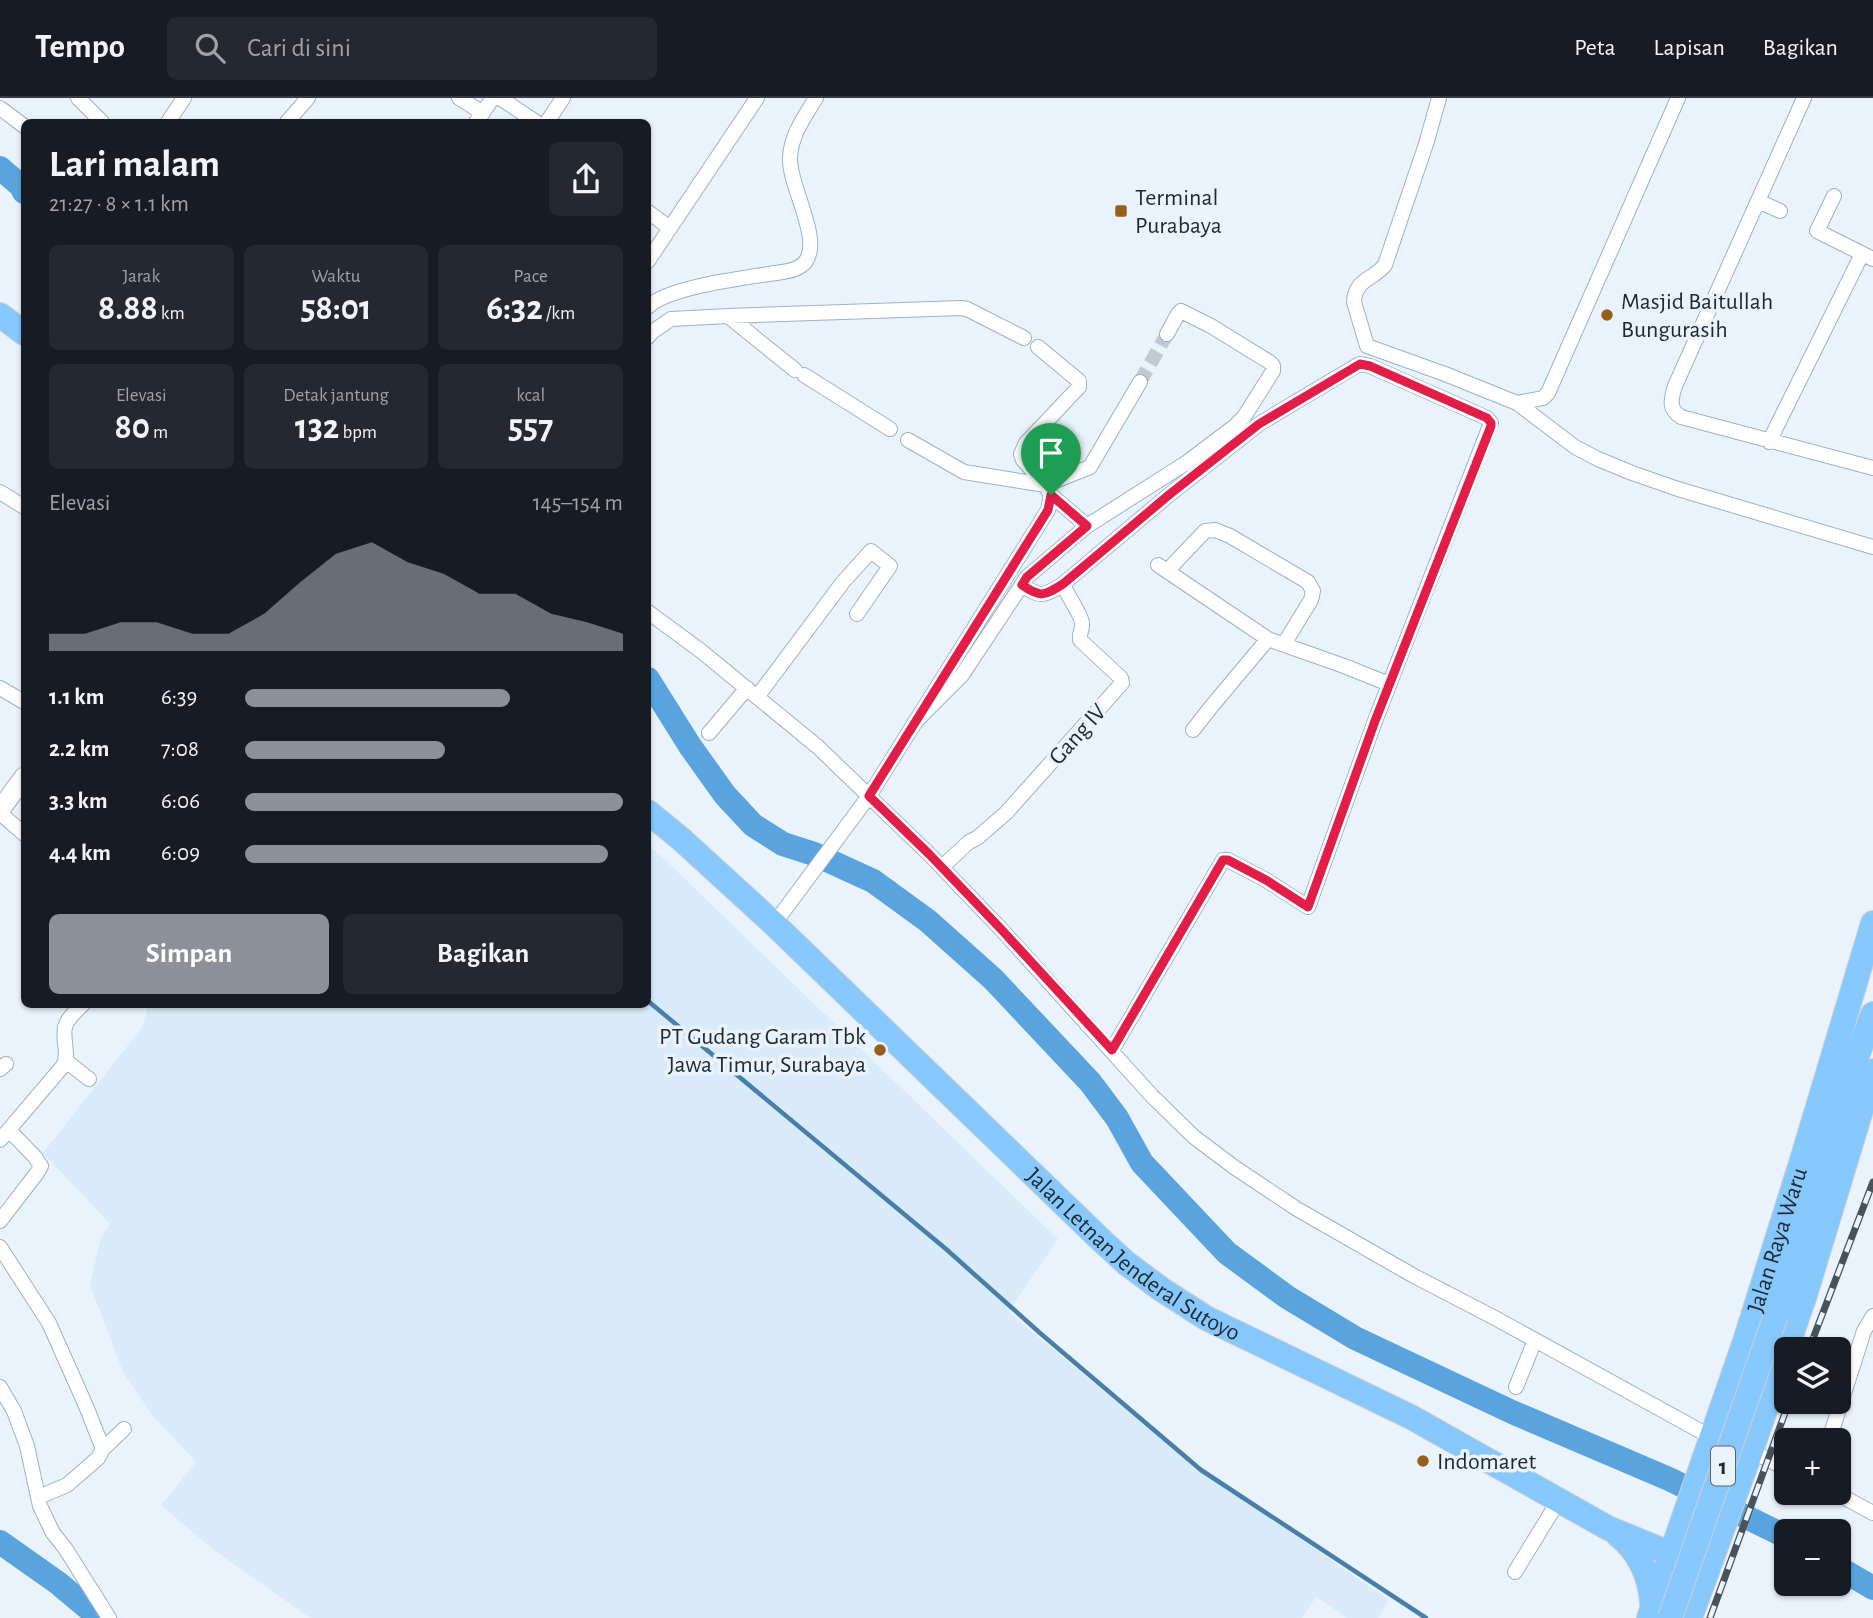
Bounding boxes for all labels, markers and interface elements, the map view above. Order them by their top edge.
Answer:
search box [167,17,657,80]
icon: search [191,29,229,67]
text: Tempo [35,31,125,64]
text: Cari di sini [247,35,351,61]
text: Peta [1574,36,1616,60]
text: Lapisan [1654,36,1725,60]
text: Bagikan [1763,36,1838,60]
button: share [549,142,623,216]
text: Lari malam [49,146,220,184]
place label: Terminal Purabaya [1135,186,1222,238]
text: 21:27 · 8 × 1.1 km [49,193,189,216]
marker: Terminal Purabaya [1113,203,1129,219]
text: Jarak [123,267,160,286]
text: Waktu [311,267,361,286]
text: Pace [514,267,548,286]
place label: Masjid Baitullah Bungurasih [1621,290,1773,342]
text: 8.88 [98,291,158,326]
text: 58:01 [300,291,372,326]
text: 6:32 [486,291,543,326]
text: km [158,304,185,323]
text: /km [543,304,575,323]
marker: Masjid Baitullah Bungurasih [1599,307,1615,323]
text: Elevasi [116,386,167,405]
text: Detak jantung [283,386,389,405]
text: kcal [516,386,545,405]
text: 80 [114,410,150,445]
text: 132 [295,410,339,445]
text: 557 [508,410,553,445]
text: m [150,423,168,442]
text: bpm [339,423,377,442]
pin [1021,423,1081,495]
icon: arrive [1032,434,1070,472]
text: Elevasi [49,492,110,515]
text: 145–154 m [533,492,623,515]
text: 1.1 km [49,686,104,709]
text: 6:39 [161,686,197,709]
street label: Gang IV [1045,699,1111,770]
text: 2.2 km [49,738,109,761]
text: 7:08 [161,738,199,761]
text: 3.3 km [49,790,108,813]
text: 6:06 [161,790,200,813]
text: 4.4 km [49,842,111,865]
text: 6:09 [161,842,200,865]
button: Simpan [49,914,329,994]
button: Bagikan [343,914,623,994]
place label: PT Gudang Garam Tbk Jawa Timur, Surabaya [659,1025,866,1077]
marker: PT Gudang Garam Tbk Jawa Timur, Surabaya [872,1042,888,1058]
street label: Jalan Letnan Jenderal Sutoyo [1021,1164,1244,1346]
street label: Jalan Raya Waru [1744,1165,1812,1316]
map controls [1774,1337,1851,1596]
button: layers [1774,1337,1851,1414]
button: + [1774,1428,1851,1505]
road number: 1 [1711,1446,1735,1485]
place label: Indomaret [1437,1450,1536,1474]
marker: Indomaret [1415,1453,1431,1469]
button: − [1774,1519,1851,1596]

